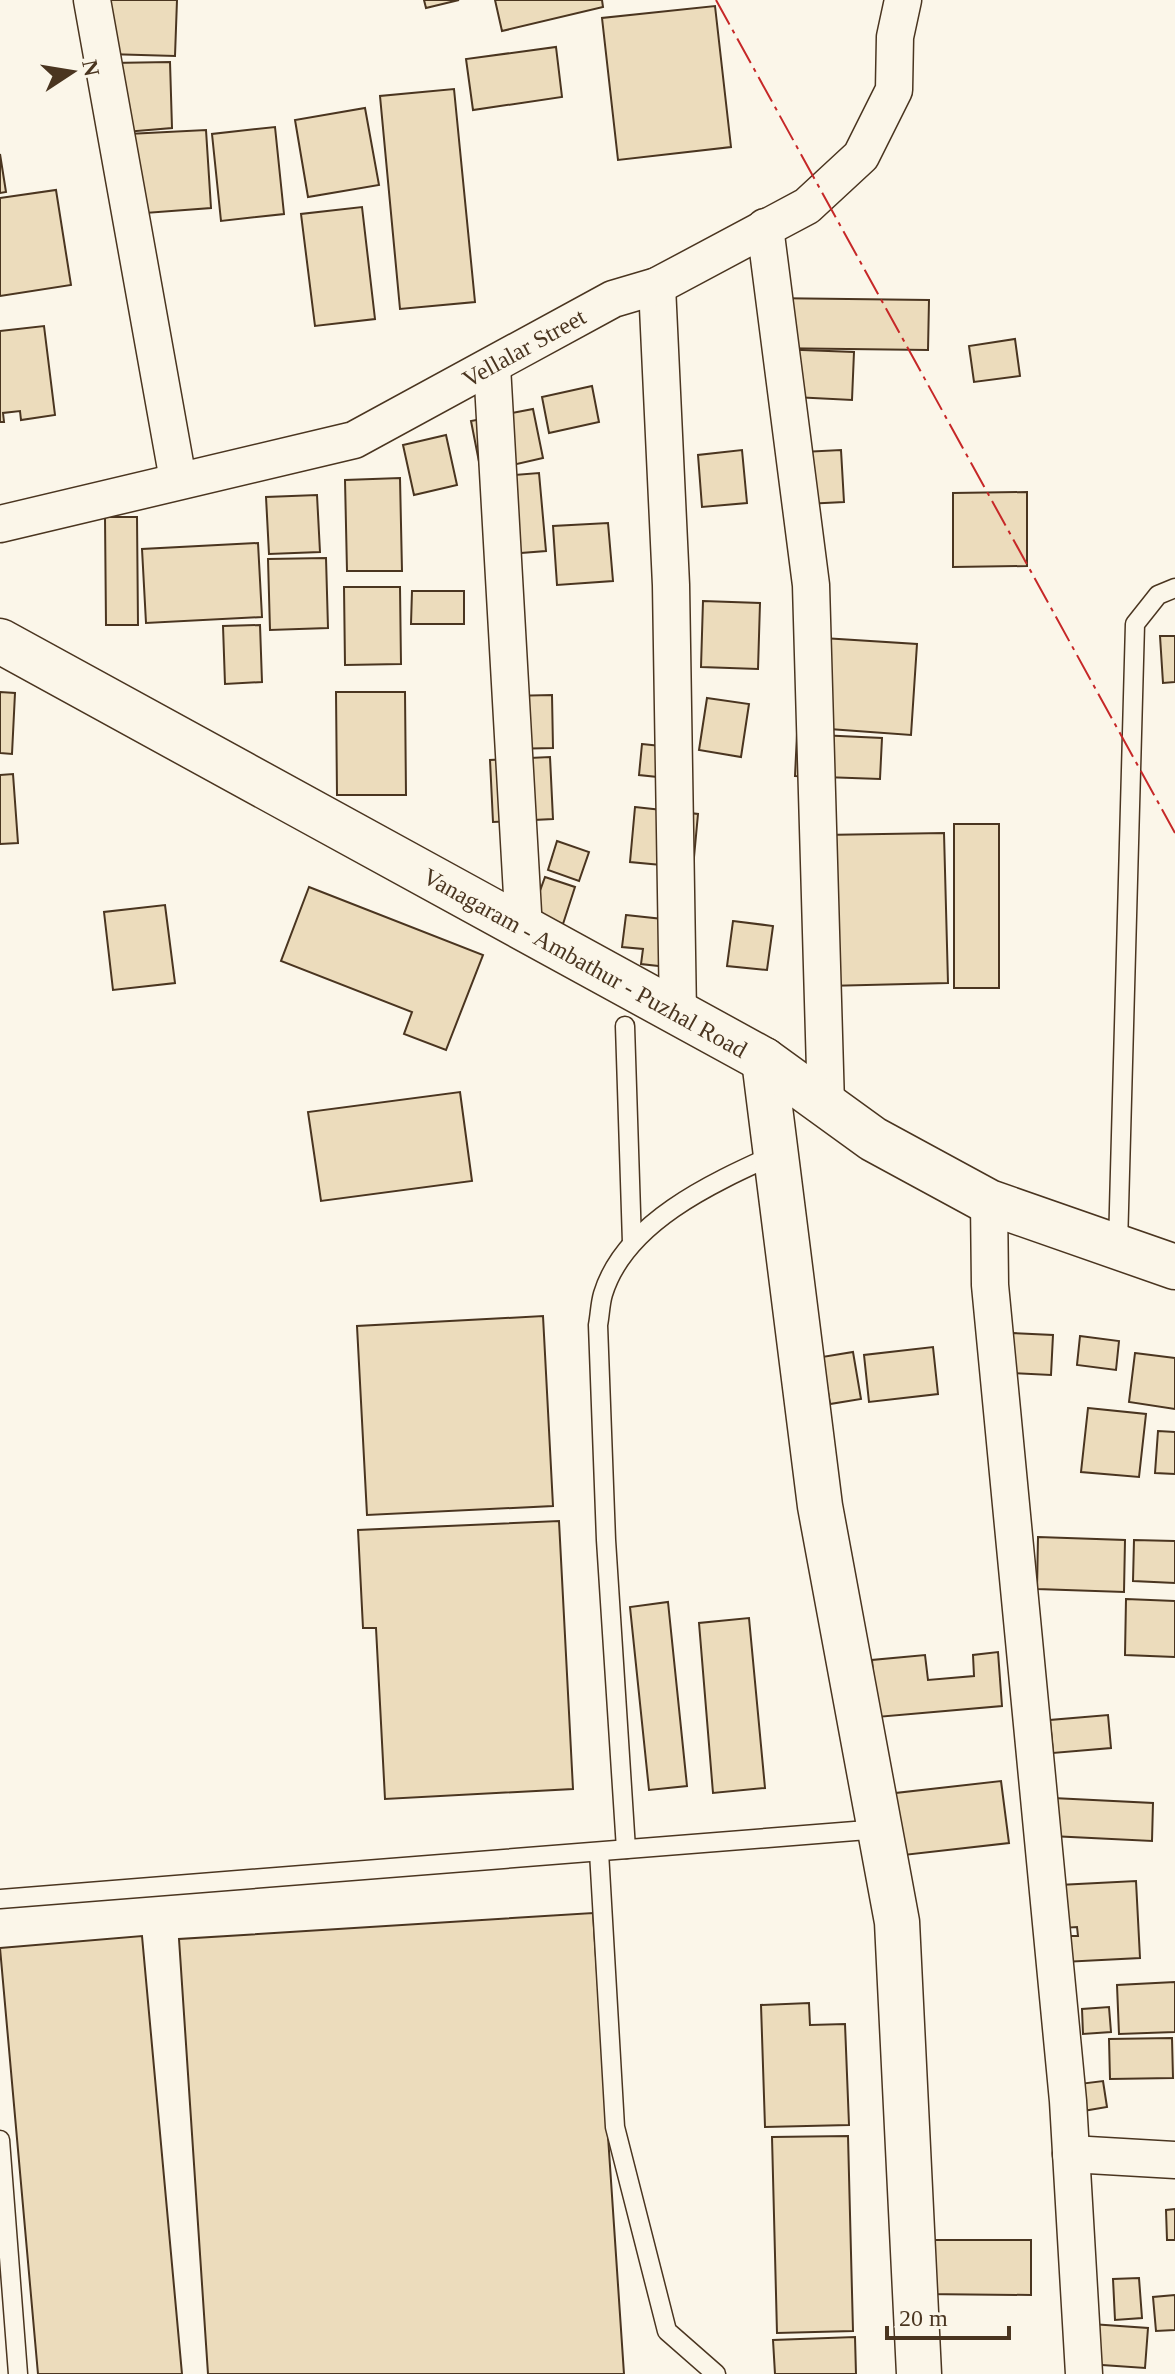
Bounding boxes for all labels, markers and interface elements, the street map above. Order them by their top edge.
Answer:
north arrow [32,32,112,112]
text: N [77,58,105,78]
street label: Vellalar Street [458,303,590,392]
street label: Vanagaram - Ambathur - Puzhal Road [419,863,751,1063]
scale bar [887,2290,1009,2340]
text: 20 m [899,2305,948,2331]

